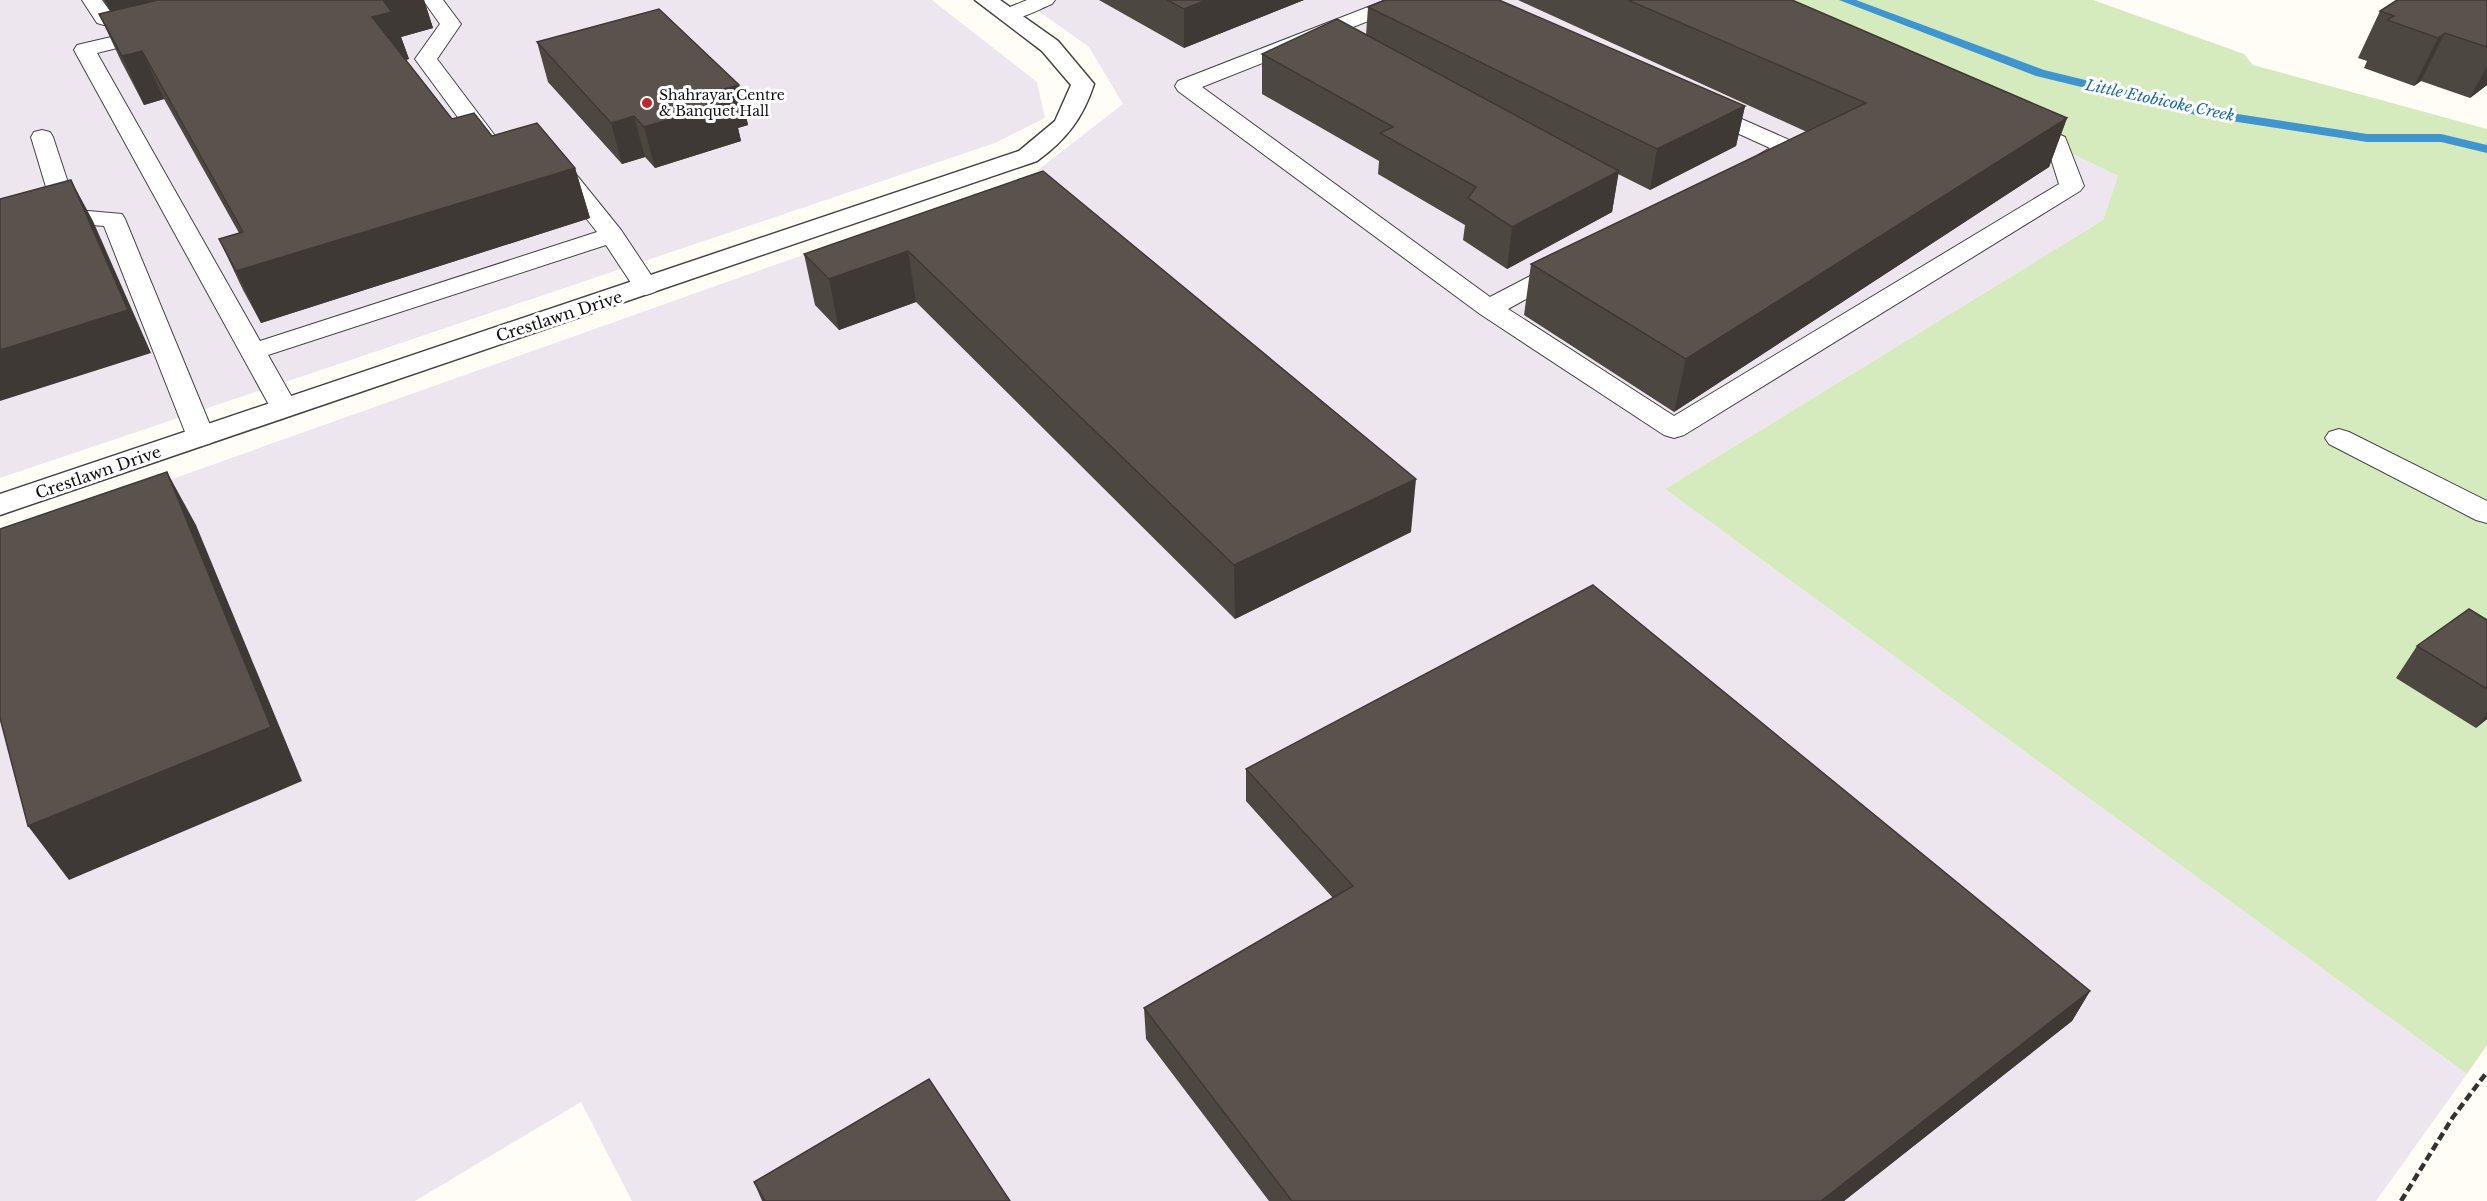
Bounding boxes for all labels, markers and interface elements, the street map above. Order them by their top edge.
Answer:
water label: Little Etobicoke Creek [2083,75,2236,125]
place label: Shahrayar Centre & Banquet Hall [659,86,785,120]
marker: Shahrayar Centre & Banquet Hall [640,96,654,110]
street label: Crestlawn Drive [493,286,625,346]
street label: Crestlawn Drive [33,441,163,503]

